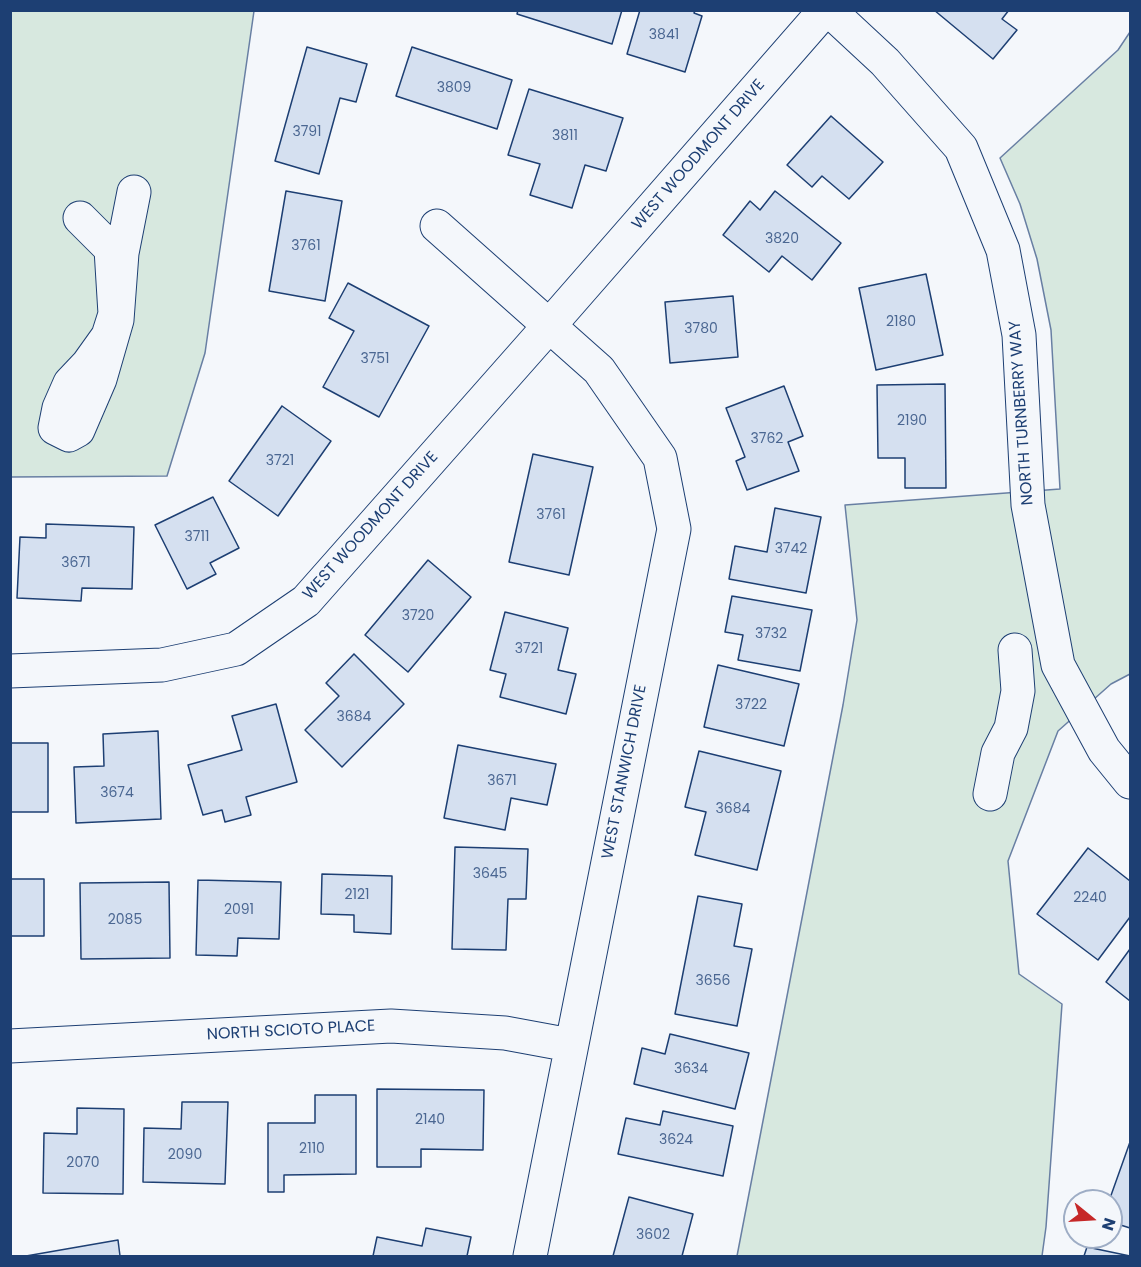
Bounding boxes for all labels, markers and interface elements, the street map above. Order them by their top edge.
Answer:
house number: 3841 [649,27,679,43]
street label: WEST WOODMONT DRIVE [629,76,769,234]
house number: 3809 [437,80,471,96]
house number: 3791 [292,124,322,140]
house number: 3811 [552,128,578,144]
house number: 3820 [765,231,799,247]
house number: 3761 [291,238,321,254]
house number: 2180 [886,314,916,330]
street label: NORTH TURNBERRY WAY [1006,320,1038,506]
house number: 3780 [684,321,718,337]
house number: 3751 [360,351,390,367]
house number: 2190 [897,413,927,429]
house number: 3762 [751,431,783,447]
street label: WEST WOODMONT DRIVE [299,448,443,604]
house number: 3721 [266,453,294,469]
house number: 3761 [536,507,566,523]
house number: 3711 [185,529,209,545]
house number: 3742 [775,541,807,557]
house number: 3671 [61,555,91,571]
house number: 3720 [402,608,434,624]
house number: 3732 [755,626,787,642]
house number: 3721 [515,641,543,657]
street label: WEST STANWICH DRIVE [599,683,651,861]
house number: 3722 [735,697,767,713]
house number: 3684 [337,709,371,725]
house number: 3671 [487,773,517,789]
house number: 3674 [100,785,134,801]
house number: 3684 [716,801,750,817]
house number: 3645 [473,866,507,882]
house number: 2121 [344,887,370,903]
house number: 2240 [1073,890,1107,906]
house number: 2091 [224,902,254,918]
house number: 2085 [108,912,142,928]
house number: 3656 [696,973,730,989]
street label: NORTH SCIOTO PLACE [206,1017,376,1045]
house number: 3634 [674,1061,708,1077]
house number: 2140 [415,1112,445,1128]
house number: 3624 [659,1132,693,1148]
house number: 2110 [299,1141,325,1157]
house number: 2090 [168,1147,202,1163]
house number: 2070 [66,1155,100,1171]
north arrow [1063,1189,1123,1249]
text: N [1096,1215,1121,1233]
house number: 3602 [636,1227,670,1243]

